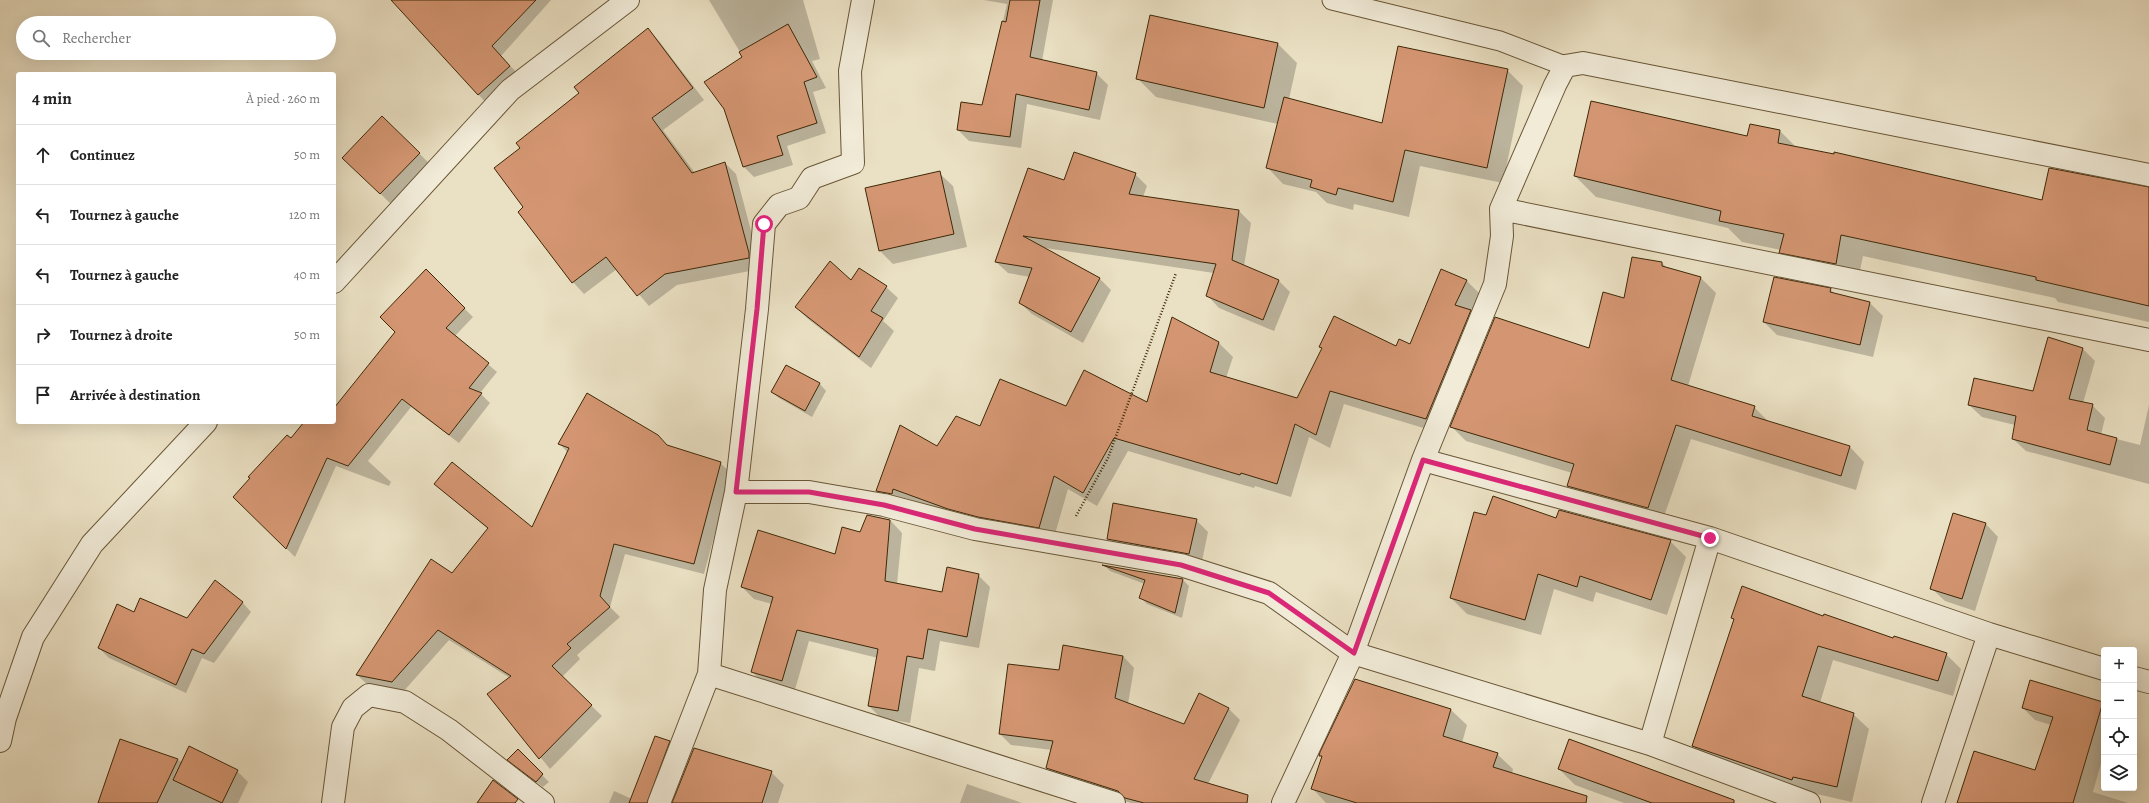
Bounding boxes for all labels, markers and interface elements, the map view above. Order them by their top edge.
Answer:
search box [16,16,336,60]
icon: search [30,27,52,49]
text: Rechercher [62,28,131,48]
text: 4 min [32,87,72,110]
text: À pied · 260 m [246,90,320,107]
icon: ahead [32,144,54,166]
text: Continuez [70,145,135,165]
text: 50 m [294,146,320,163]
icon: left [32,204,54,226]
text: Tournez à gauche [70,205,179,225]
text: 120 m [289,206,320,223]
route start [755,215,773,233]
icon: left [32,264,54,286]
text: Tournez à gauche [70,265,179,285]
text: 40 m [294,266,320,283]
icon: right [32,324,54,346]
text: Tournez à droite [70,325,173,345]
text: 50 m [294,326,320,343]
icon: arrive [32,384,54,406]
text: Arrivée à destination [70,385,201,405]
route end [1701,529,1719,547]
map controls [2101,647,2137,791]
button: + [2101,647,2137,683]
button: − [2101,683,2137,719]
button: locate [2101,719,2137,755]
button: layers [2101,755,2137,791]

